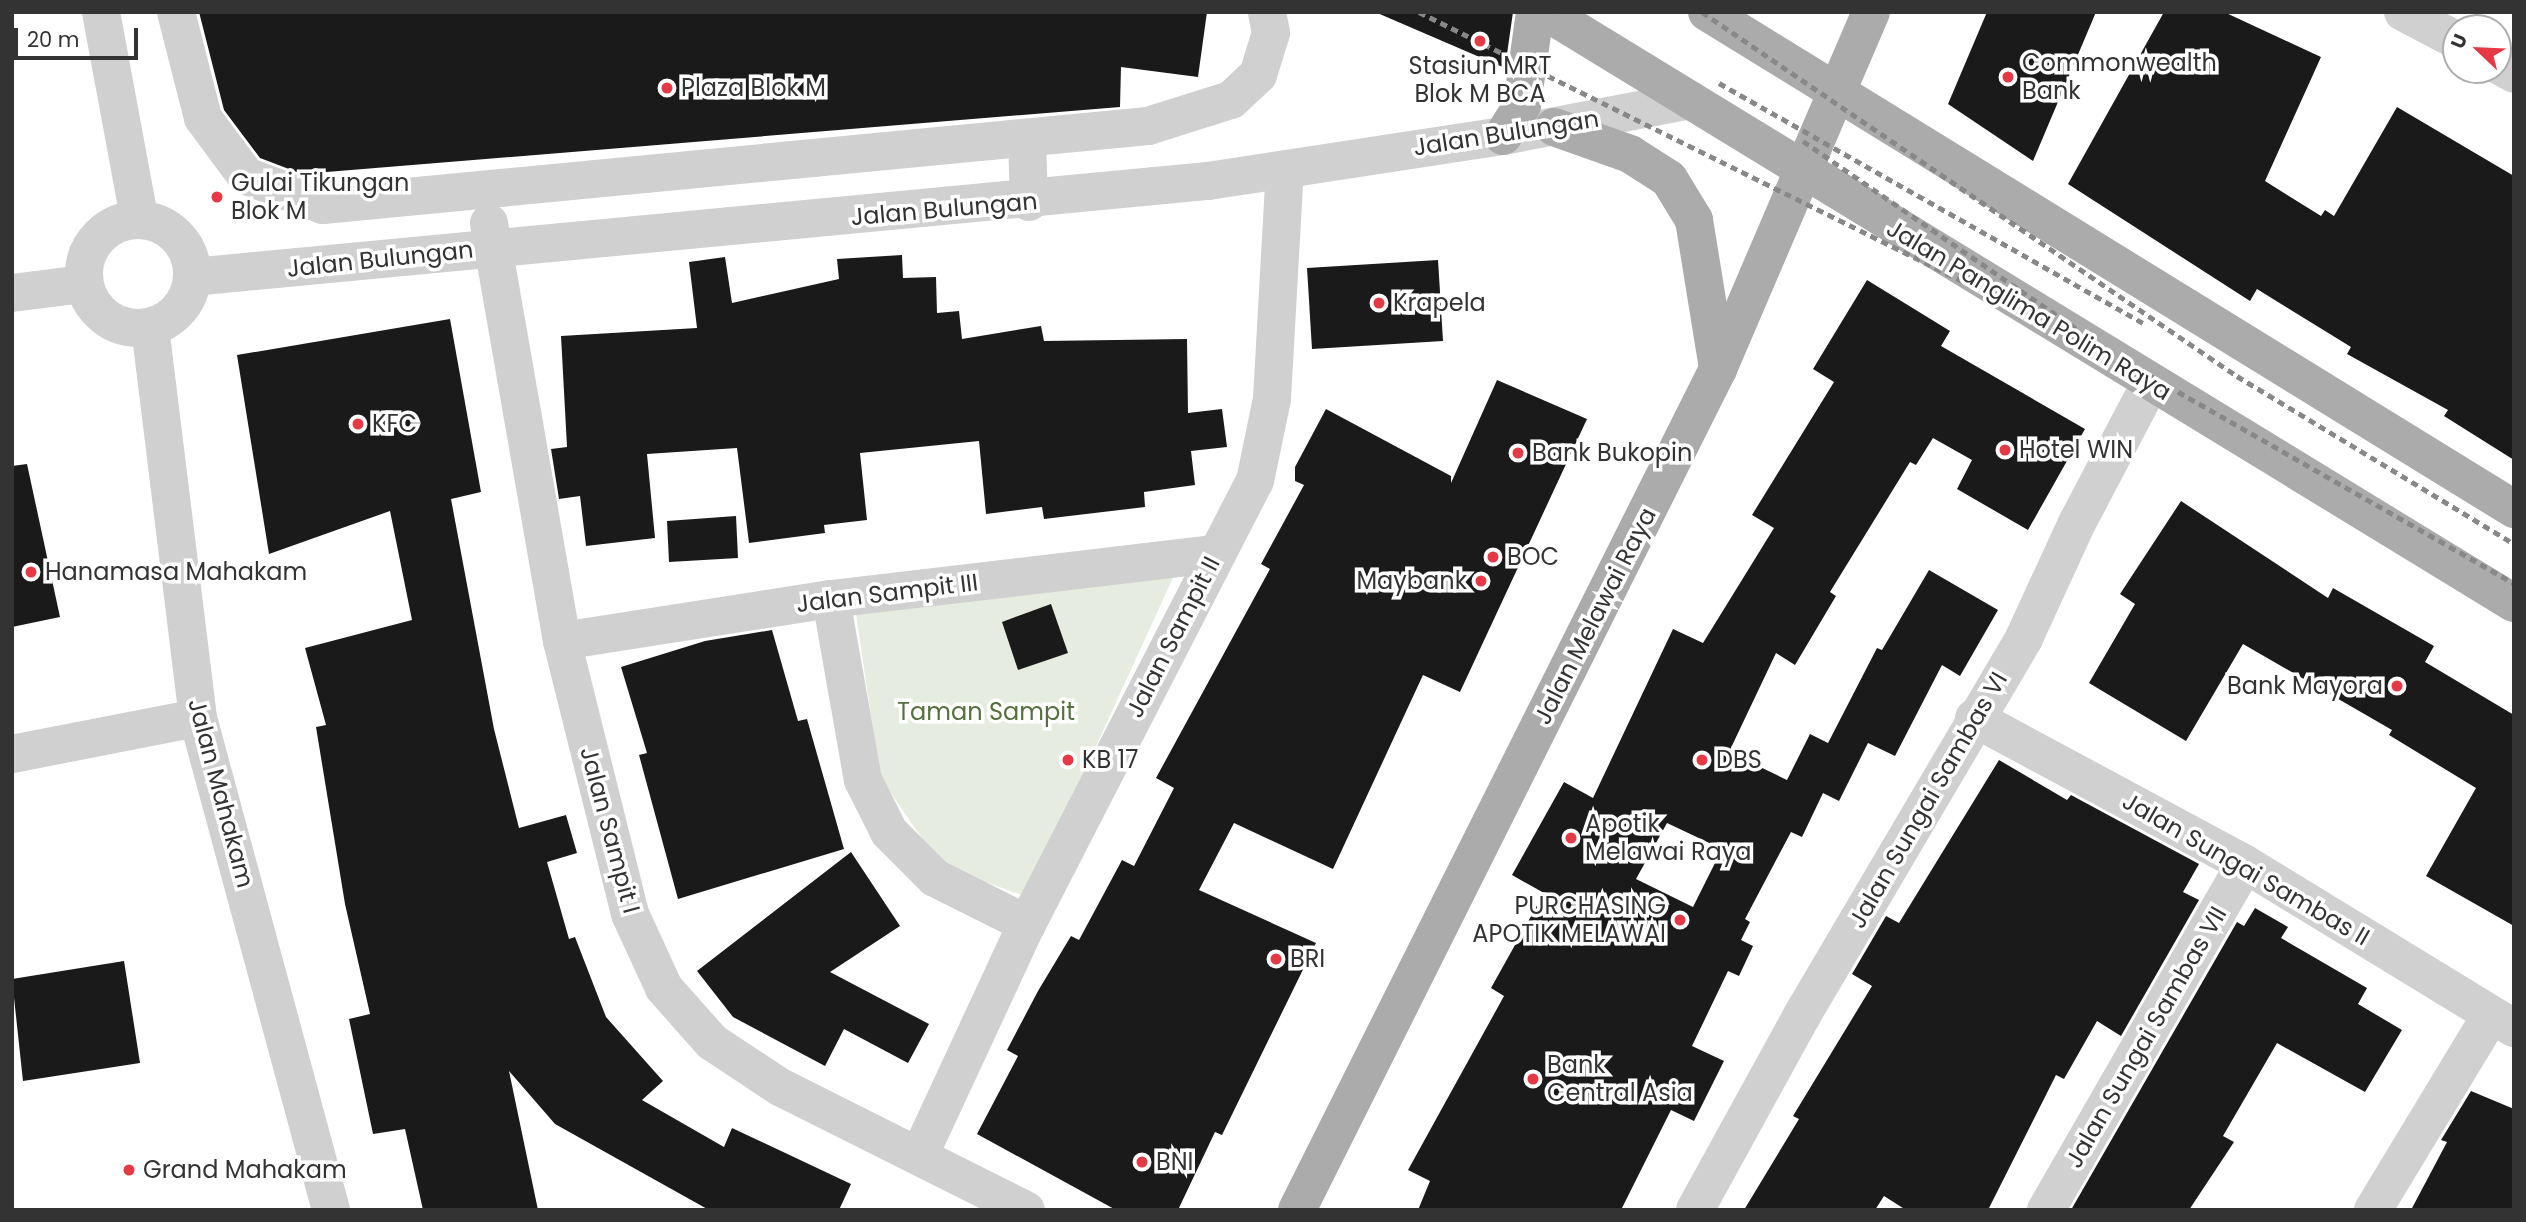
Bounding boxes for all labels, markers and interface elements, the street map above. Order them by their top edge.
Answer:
scale bar [18,14,142,58]
north arrow [2442,14,2512,84]
text: 20 m [27,25,80,54]
text: U [2444,30,2474,53]
marker: Stasiun MRT Blok M BCA [1472,33,1488,49]
place label: Commonwealth Bank [2022,49,2217,105]
place label: Stasiun MRT Blok M BCA [1409,52,1551,108]
marker: Commonwealth Bank [2000,69,2016,85]
place label: Plaza Blok M [681,74,826,102]
marker: Plaza Blok M [659,80,675,96]
street label: Jalan Bulungan [1411,104,1601,162]
place label: Gulai Tikungan Blok M [231,169,409,225]
street label: Jalan Bulungan [849,186,1039,232]
marker: Gulai Tikungan Blok M [209,189,225,205]
street label: Jalan Panglima Polim Raya [1882,214,2176,406]
street label: Jalan Bulungan [285,235,475,283]
place label: Krapela [1393,289,1486,317]
marker: Krapela [1371,295,1387,311]
place label: KFC [372,410,417,438]
marker: KFC [350,416,366,432]
place label: Hotel WIN [2019,436,2133,464]
place label: Bank Bukopin [1532,439,1692,467]
marker: Hotel WIN [1997,442,2013,458]
marker: Bank Bukopin [1510,445,1526,461]
street label: Jalan Melawai Raya [1528,503,1662,729]
place label: BOC [1507,543,1559,571]
marker: BOC [1485,549,1501,565]
street label: Jalan Sampit II [1120,552,1226,722]
place label: Hanamasa Mahakam [45,558,307,586]
marker: Hanamasa Mahakam [23,564,39,580]
place label: Maybank [1356,567,1467,595]
street label: Jalan Sampit III [794,568,980,618]
marker: Maybank [1473,573,1489,589]
street label: Jalan Sungai Sambas VI [1843,667,2013,933]
place label: Bank Mayora [2227,672,2383,700]
marker: Bank Mayora [2389,678,2405,694]
street label: Jalan Mahakam [182,695,260,891]
park label: Taman Sampit [897,698,1075,726]
street label: Jalan Sampit I [574,744,646,916]
place label: KB 17 [1082,746,1138,774]
place label: DBS [1716,746,1762,774]
marker: KB 17 [1060,752,1076,768]
marker: DBS [1694,752,1710,768]
street label: Jalan Sungai Sambas II [2117,786,2375,952]
place label: Apotik Melawai Raya [1585,810,1751,866]
marker: Apotik Melawai Raya [1563,830,1579,846]
place label: PURCHASING APOTIK MELAWAI [1472,892,1666,948]
street label: Jalan Sungai Sambas VII [2059,901,2233,1173]
marker: PURCHASING APOTIK MELAWAI [1672,912,1688,928]
place label: BRI [1290,945,1325,973]
marker: BRI [1268,951,1284,967]
place label: Bank Central Asia [1547,1051,1693,1107]
marker: Bank Central Asia [1525,1071,1541,1087]
place label: BNI [1156,1148,1193,1176]
marker: BNI [1134,1154,1150,1170]
place label: Grand Mahakam [143,1156,347,1184]
marker: Grand Mahakam [121,1162,137,1178]

